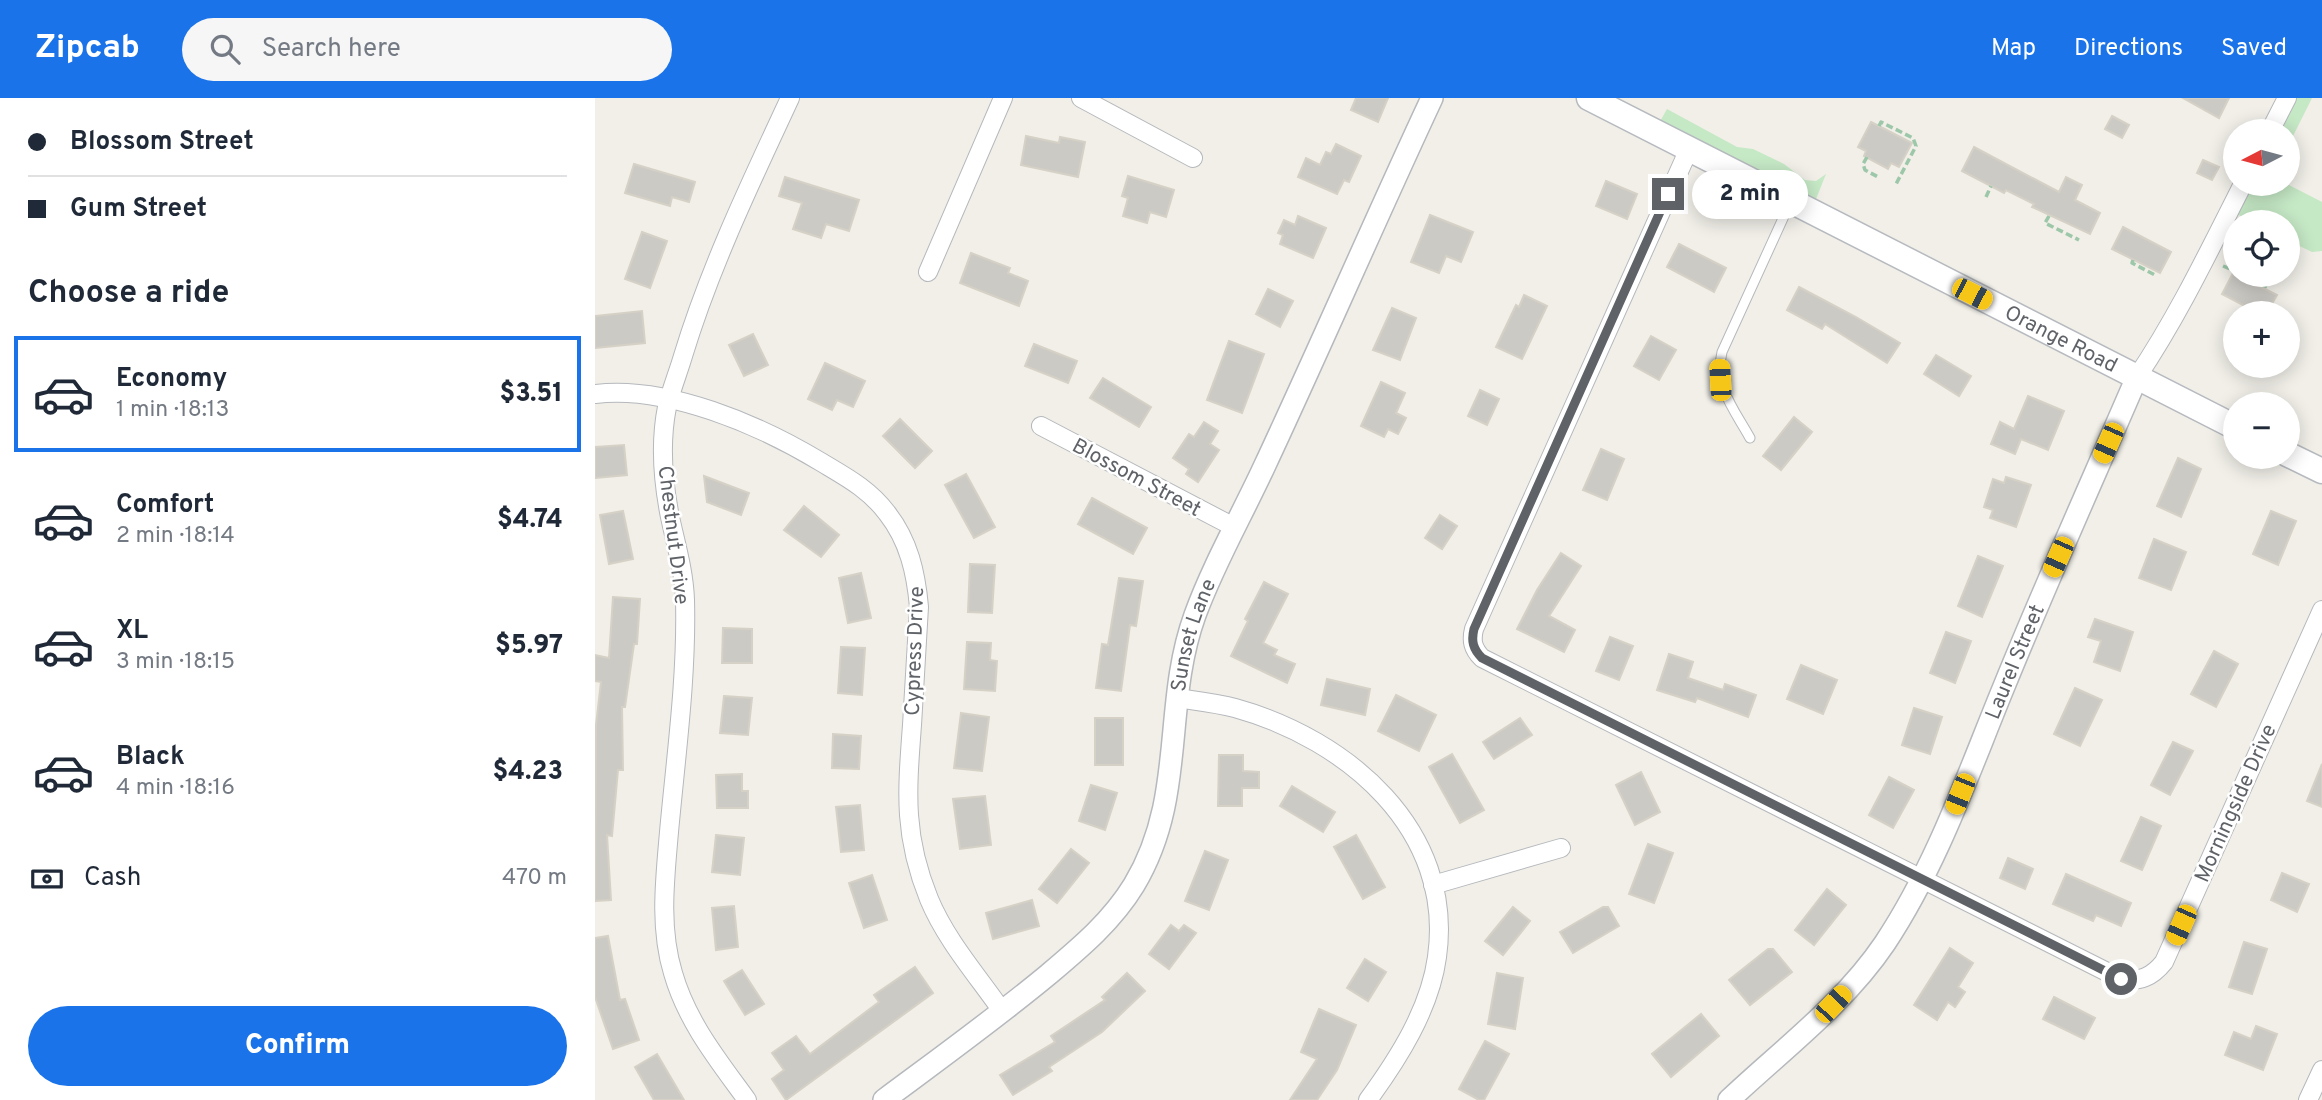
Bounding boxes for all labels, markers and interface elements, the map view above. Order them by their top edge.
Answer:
search box [182,18,672,81]
text: Zipcab [35,28,140,70]
icon: search [206,30,244,68]
text: Search here [262,33,401,66]
text: Map [1991,34,2036,64]
text: Directions [2074,34,2183,64]
text: Saved [2221,34,2287,64]
north arrow [2223,119,2299,196]
map controls [2223,119,2300,469]
text: Blossom Street [70,126,254,159]
callout: 2 min [1693,170,1808,218]
route end [1652,178,1684,210]
text: 2 min [1720,180,1780,209]
text: Gum Street [70,193,207,226]
button: locate [2223,210,2300,287]
text: Choose a ride [28,274,229,314]
car [1949,275,1996,313]
street label: Orange Road [2000,300,2122,380]
button: + [2223,301,2300,378]
car [1709,358,1732,402]
icon: car [32,363,95,426]
text: Economy [116,363,227,396]
text: $3.51 [499,378,563,411]
button: − [2223,392,2300,469]
text: 1 min · 18:13 [116,396,229,425]
car [2090,420,2127,466]
street label: Blossom Street [1067,433,1206,524]
street label: Chestnut Drive [651,464,694,606]
icon: car [32,489,95,552]
text: Comfort [116,489,214,522]
text: $4.74 [497,504,563,537]
text: 2 min · 18:14 [116,522,235,551]
car [2040,534,2077,580]
street label: Sunset Lane [1166,575,1223,693]
street label: Cypress Drive [900,586,931,716]
street label: Laurel Street [1980,601,2052,724]
icon: car [32,615,95,678]
text: XL [116,615,148,648]
text: $5.97 [495,630,563,663]
text: 3 min · 18:15 [116,648,235,677]
street label: Morningside Drive [2189,720,2283,887]
icon: car [32,741,95,804]
text: Black [116,741,185,774]
text: $4.23 [492,756,563,789]
car [1943,771,1978,817]
text: 4 min · 18:16 [116,774,235,803]
icon: cash [28,860,66,898]
text: Cash [84,862,141,895]
text: 470 m [502,864,567,893]
car [2163,902,2200,948]
route start [2105,963,2137,995]
car [1811,981,1856,1027]
button: Confirm [28,1006,567,1086]

